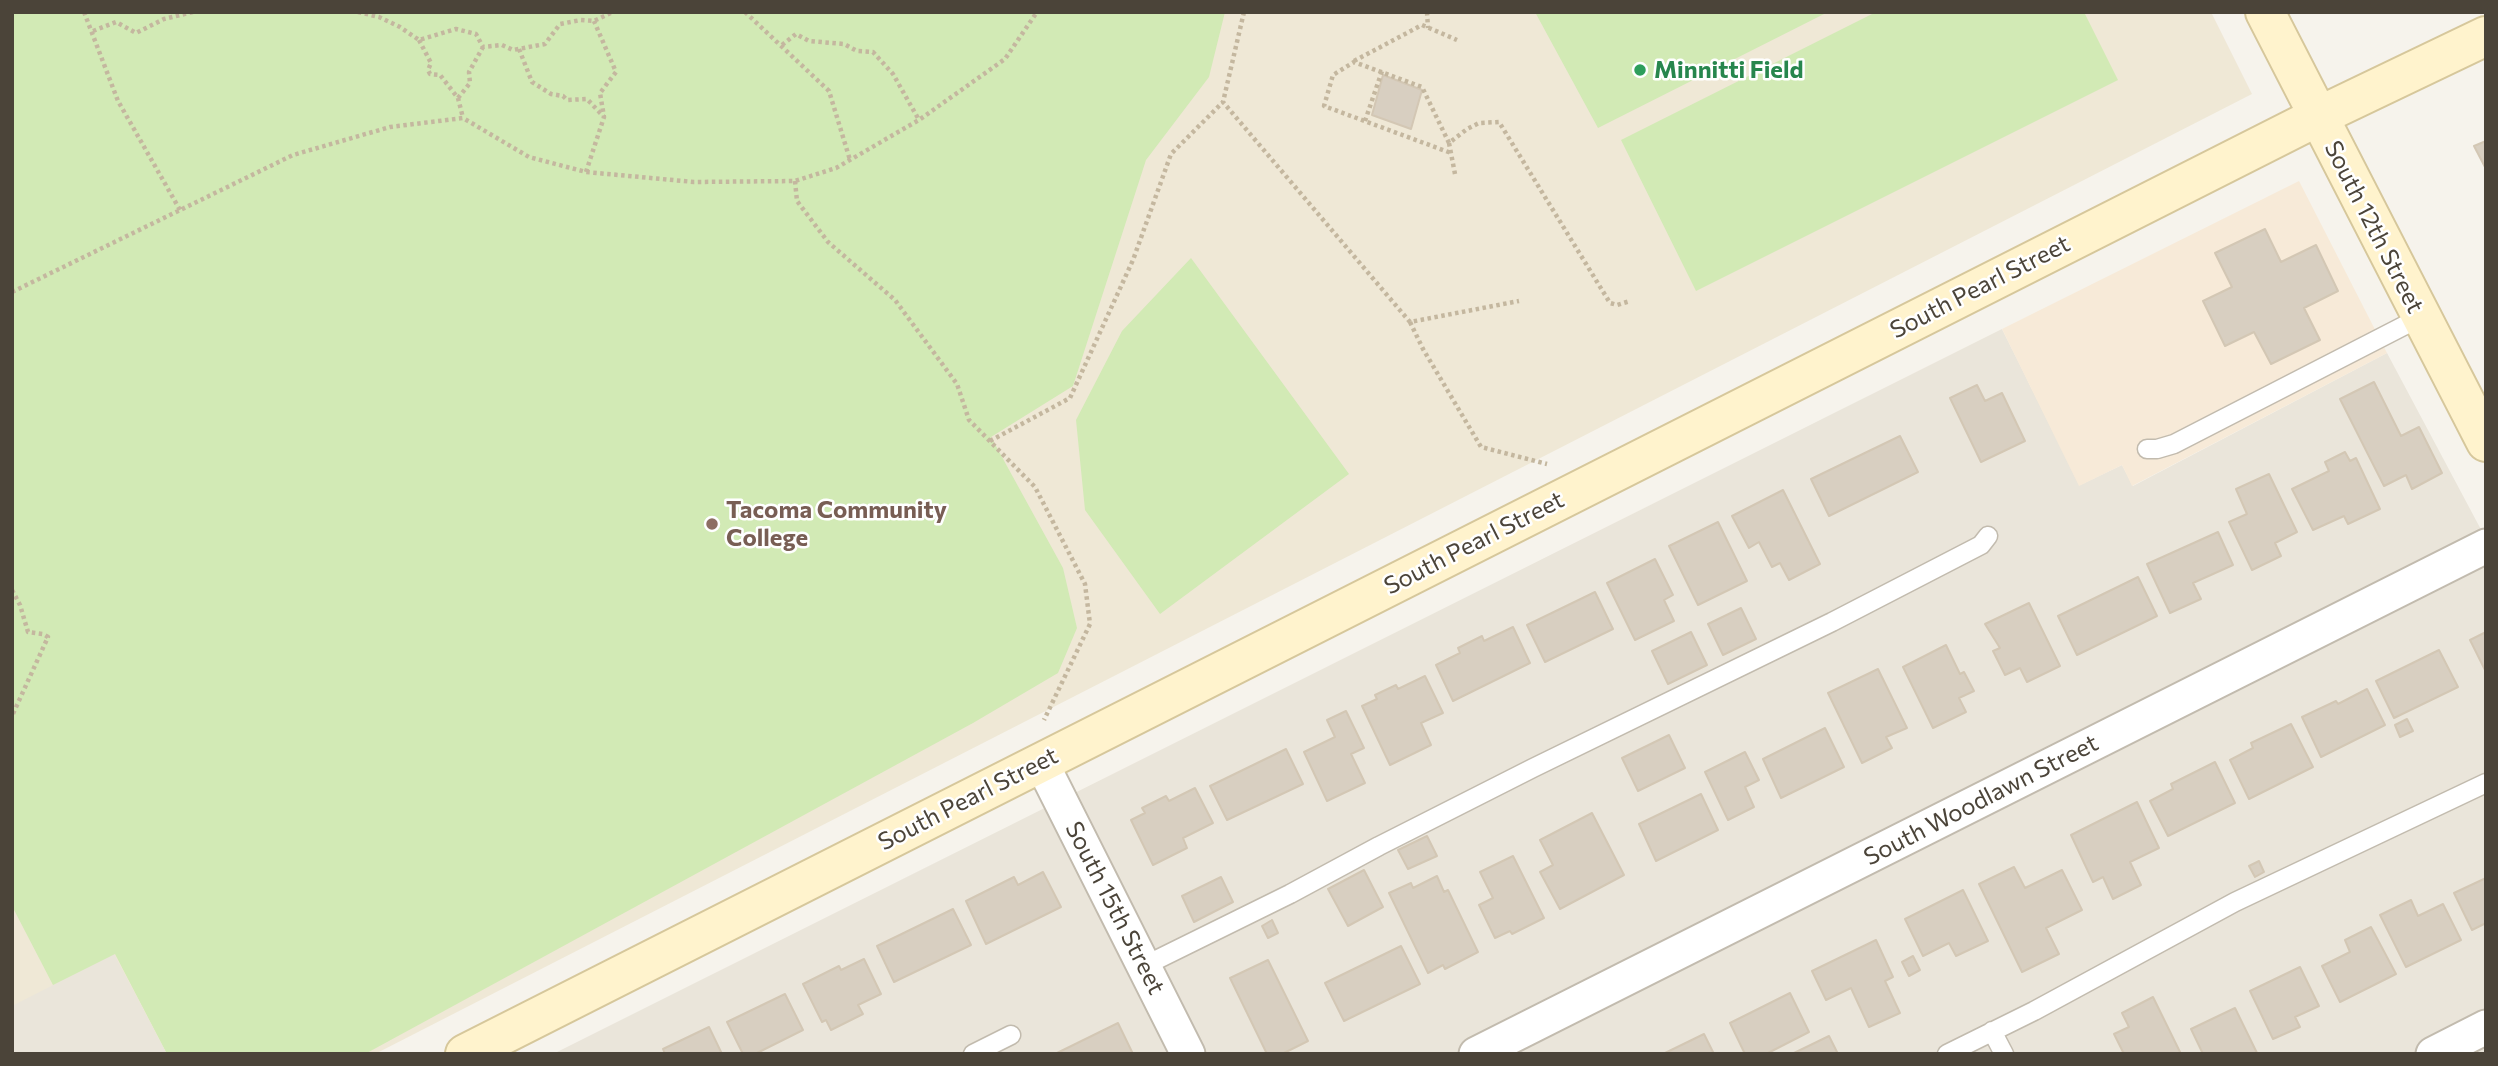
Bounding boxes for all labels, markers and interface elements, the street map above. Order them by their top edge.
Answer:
place label: Minnitti Field [1654,56,1804,84]
marker: Minnitti Field [1632,62,1648,78]
street label: South 12th Street [2318,136,2430,318]
street label: South Pearl Street [1885,229,2075,345]
street label: South Pearl Street [1379,485,1569,601]
place label: Tacoma Community College [726,496,947,552]
marker: Tacoma Community College [704,516,720,532]
street label: South Woodlawn Street [1859,728,2103,872]
street label: South Pearl Street [873,741,1063,857]
street label: South 15th Street [1059,817,1171,999]

